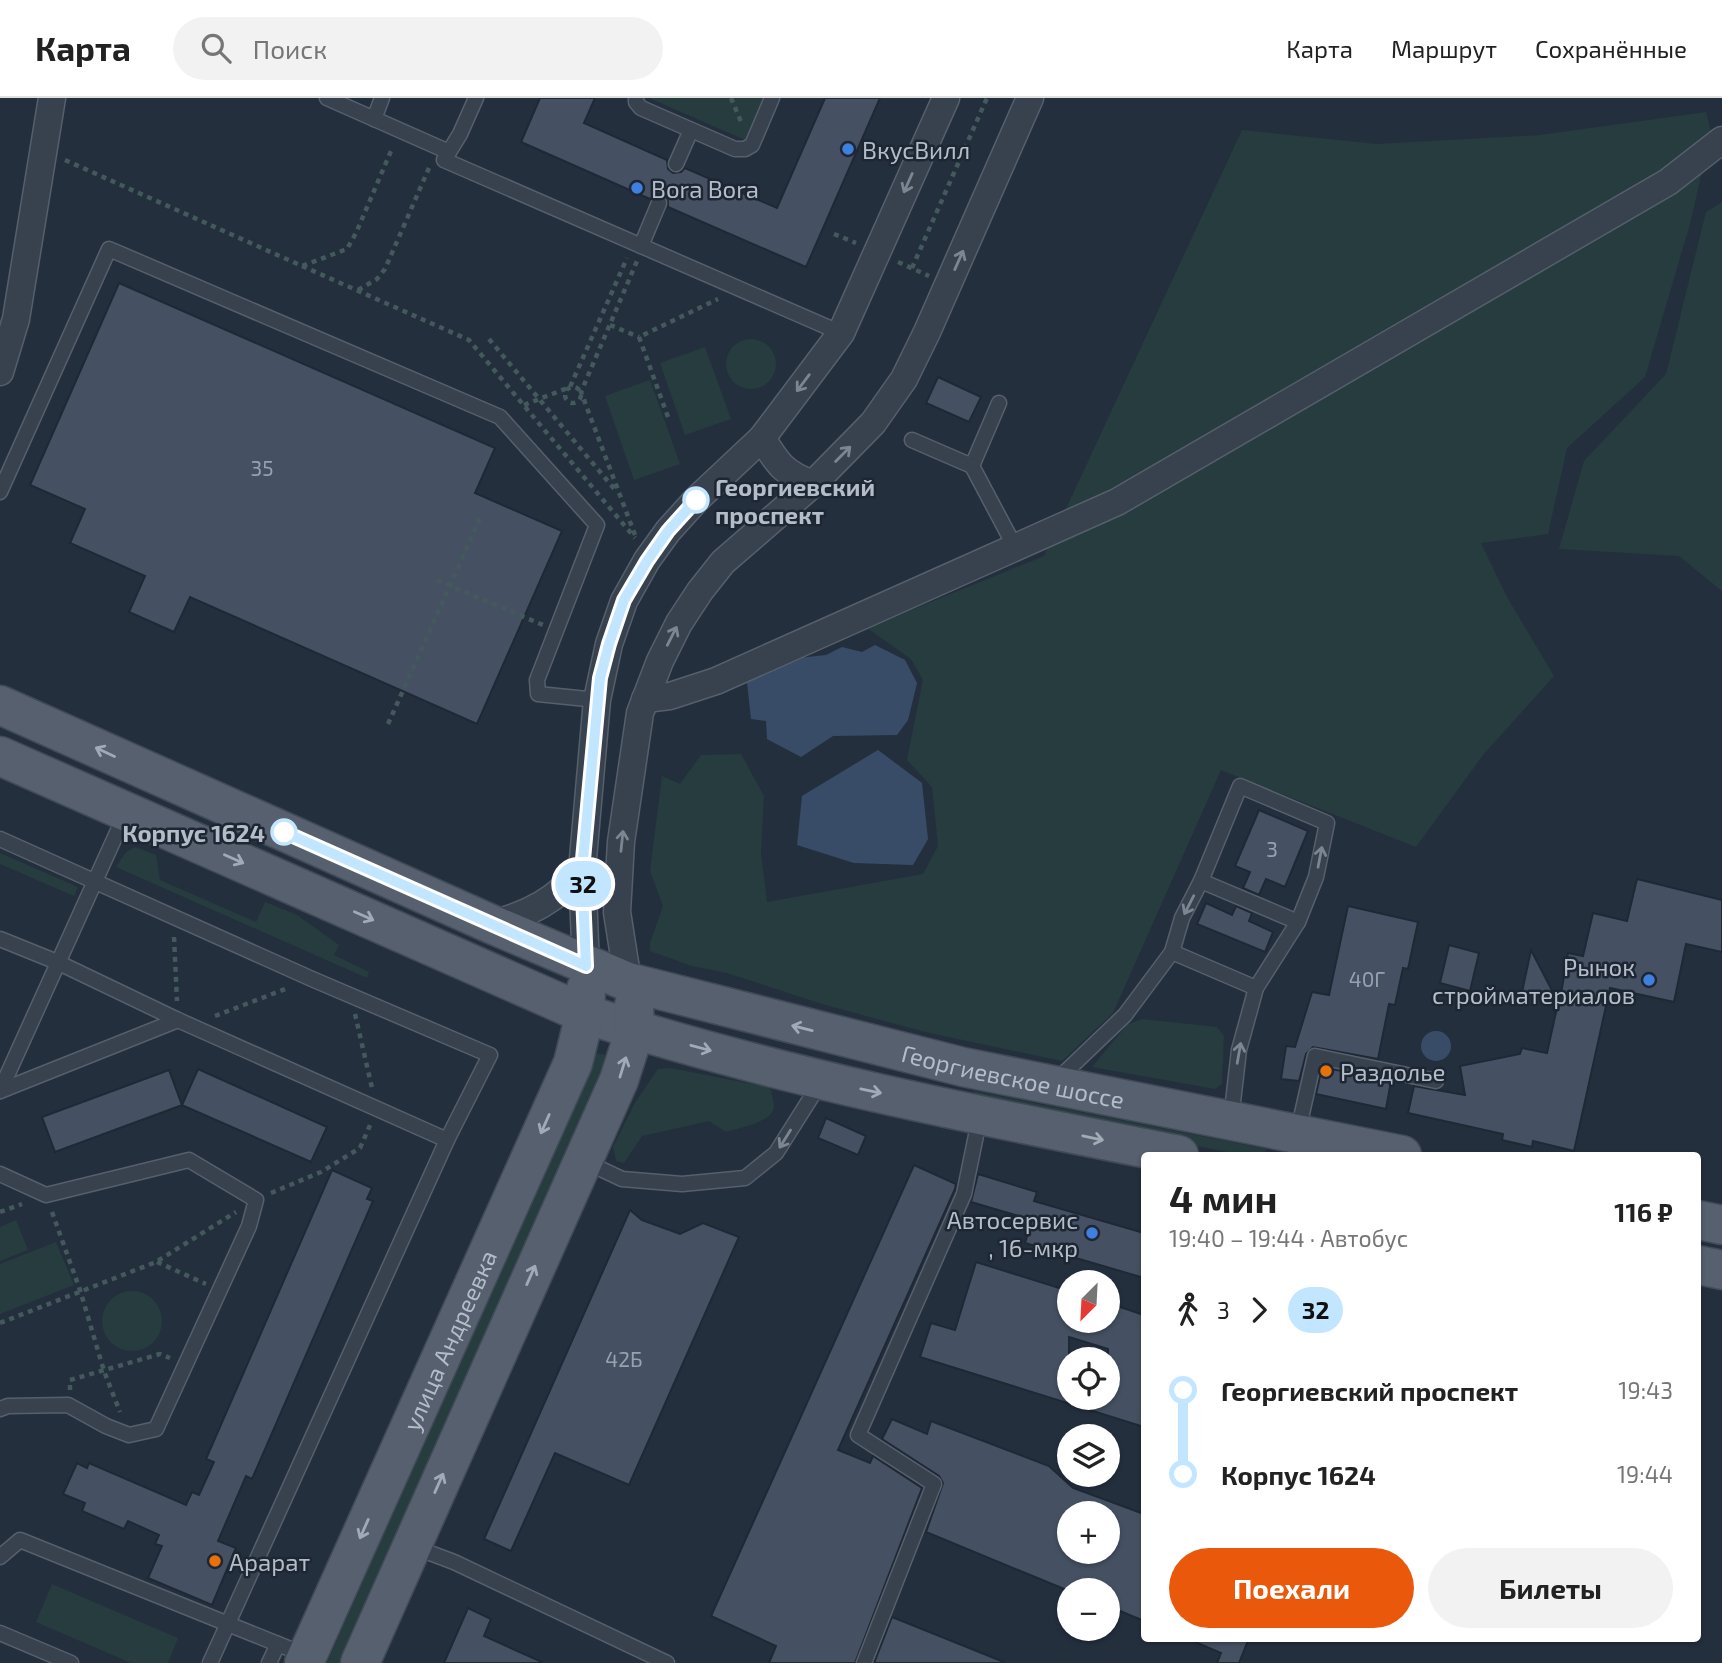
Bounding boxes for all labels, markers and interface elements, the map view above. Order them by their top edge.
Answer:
search box [173,17,663,80]
text: Карта [35,28,131,68]
icon: search [197,29,235,67]
text: Поиск [253,33,327,64]
text: Карта [1286,34,1353,63]
text: Маршрут [1391,34,1497,63]
text: Сохранённые [1535,34,1687,63]
place label: ВкусВилл [862,135,970,165]
marker: ВкусВилл [840,141,856,157]
one-way arrow [901,172,914,193]
place label: Bora Bora [651,174,759,203]
marker: Bora Bora [629,180,645,196]
one-way arrow [953,250,966,272]
one-way arrow [796,374,811,392]
one-way arrow [834,445,851,462]
house number: 35 [251,455,273,480]
place label: Георгиевский проспект [715,472,875,529]
marker: Георгиевский проспект [683,487,709,513]
one-way arrow [666,626,680,647]
one-way arrow [95,745,116,758]
place label: Корпус 1624 [122,818,265,847]
marker: Корпус 1624 [271,819,297,845]
one-way arrow [616,831,629,853]
house number: 3 [1266,836,1278,861]
one-way arrow [1314,846,1327,869]
one-way arrow [223,853,244,866]
line badge: 32 [552,861,614,907]
text: 32 [569,869,597,898]
one-way arrow [1182,894,1196,915]
one-way arrow [353,910,374,923]
place label: Рынок стройматериалов [1432,952,1635,1009]
house number: 40Г [1349,966,1385,991]
marker: Рынок стройматериалов [1641,972,1657,988]
one-way arrow [791,1021,813,1034]
street label: Георгиевское шоссе [899,1038,1127,1114]
one-way arrow [689,1042,711,1055]
one-way arrow [1233,1042,1247,1065]
one-way arrow [618,1057,631,1079]
place label: Раздолье [1340,1057,1446,1086]
marker: Раздолье [1318,1063,1334,1079]
one-way arrow [859,1085,882,1098]
one-way arrow [538,1113,551,1134]
one-way arrow [777,1129,791,1149]
one-way arrow [1081,1131,1104,1145]
text: 4 мин [1169,1175,1277,1221]
text: 116 ₽ [1614,1196,1673,1227]
place label: Автосервис , 16-мкр [947,1205,1078,1262]
text: 19:40 – 19:44 · Автобус [1169,1224,1408,1252]
marker: Автосервис , 16-мкр [1084,1225,1100,1241]
street label: улица Андреевка [396,1245,502,1435]
one-way arrow [525,1265,538,1286]
north arrow [1057,1270,1120,1334]
map controls [1057,1270,1120,1641]
icon: walk [1169,1291,1207,1329]
icon: forward [1240,1291,1278,1329]
text: 32 [1302,1295,1329,1324]
text: 3 [1217,1296,1230,1324]
house number: 42Б [605,1346,643,1371]
button: locate [1057,1347,1120,1410]
text: Георгиевский проспект [1221,1375,1518,1406]
text: 19:43 [1618,1376,1673,1404]
button: layers [1057,1424,1120,1487]
text: Корпус 1624 [1221,1459,1376,1490]
text: 19:44 [1617,1460,1673,1488]
one-way arrow [433,1473,446,1494]
button: + [1057,1501,1120,1564]
one-way arrow [357,1517,370,1539]
place label: Арарат [229,1547,310,1576]
button: Поехали [1169,1548,1414,1628]
button: Билеты [1428,1548,1673,1628]
marker: Арарат [207,1553,223,1569]
button: − [1057,1578,1120,1641]

